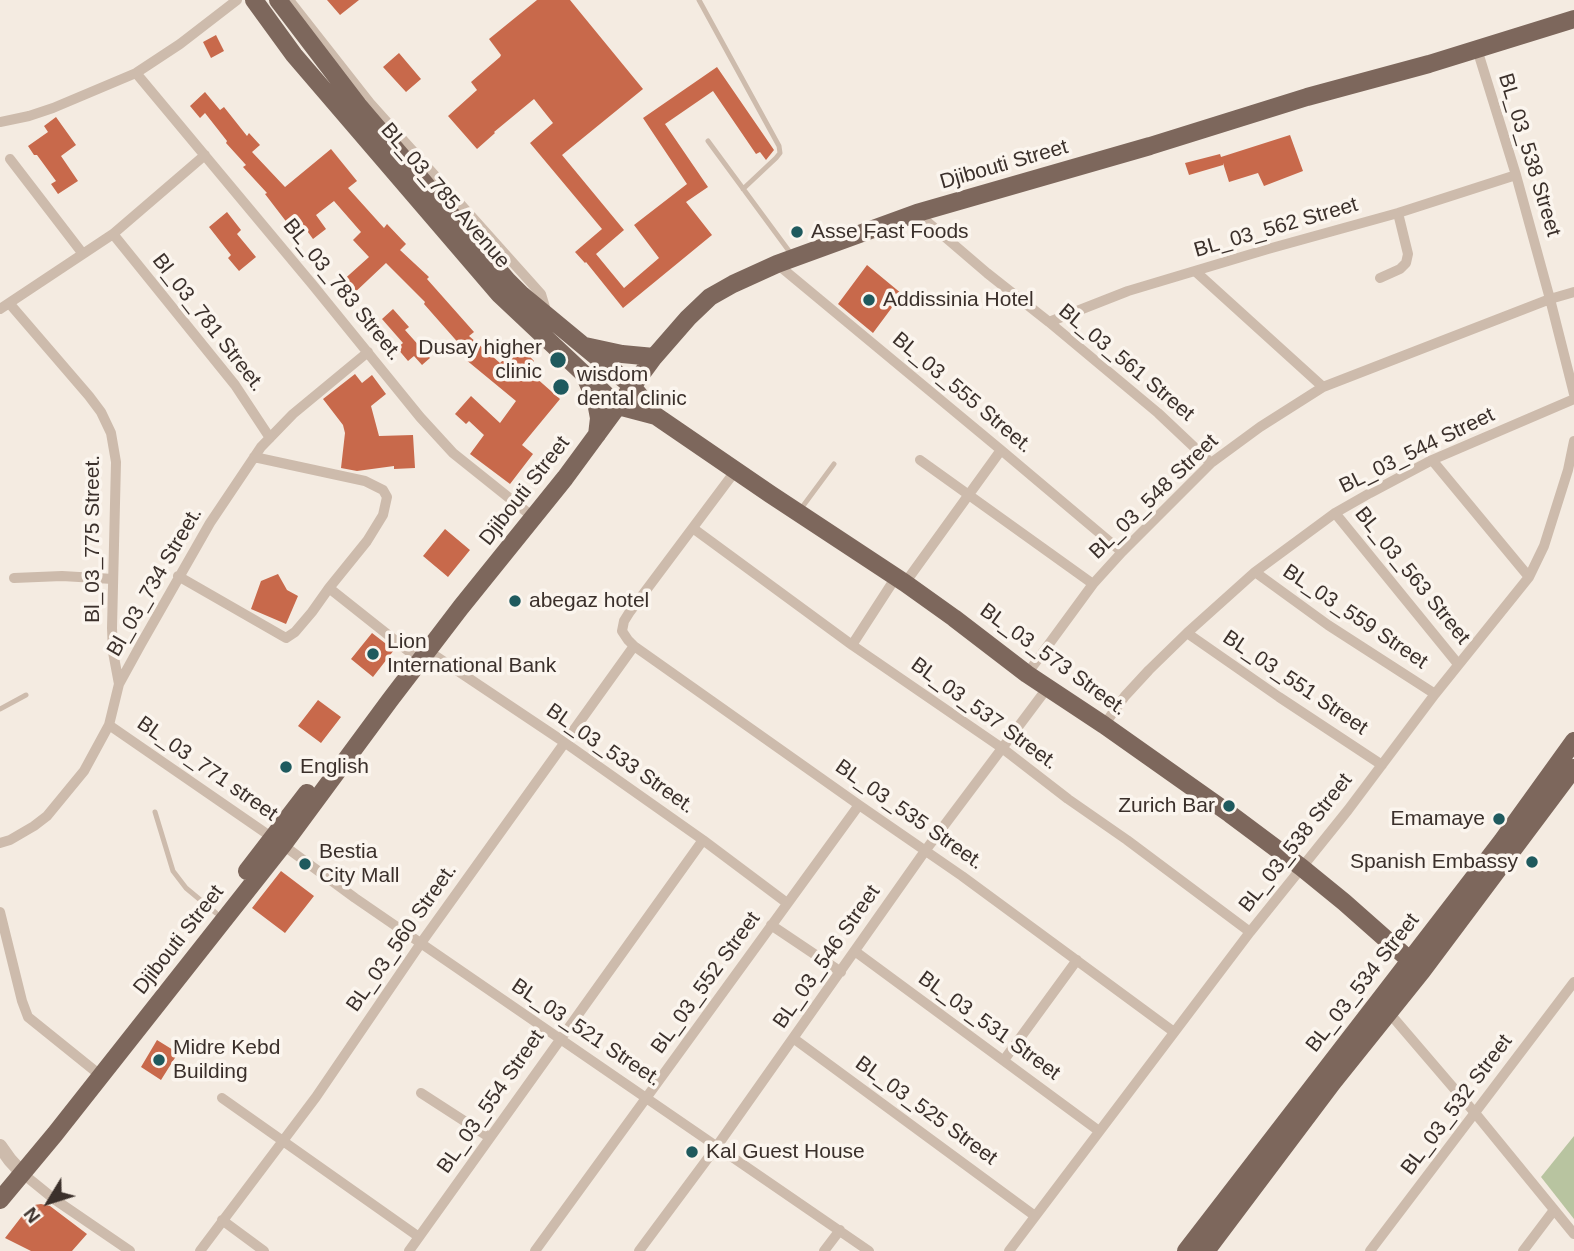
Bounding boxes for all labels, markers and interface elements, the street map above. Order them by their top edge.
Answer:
street label: BL_03_538 Street [1492,70,1566,240]
street label: BL_03_785 Avenue [375,118,515,274]
street label: Djibouti Street [937,135,1071,195]
street label: BL_03_562 Street [1191,193,1361,263]
street label: BL_03_783 Street. [277,214,407,366]
place label: Asse Fast Foods [811,219,969,245]
marker: Asse Fast Foods [789,224,805,240]
street label: Bl_03_781 Street. [146,249,270,397]
place label: Addissinia Hotel [883,287,1034,313]
marker: Addissinia Hotel [861,292,877,308]
street label: BL_03_561 Street [1053,299,1199,427]
street label: BL_03_555 Street. [887,327,1037,459]
place label: Dusay higher clinic [418,335,542,385]
marker: Dusay higher clinic [548,350,568,370]
place label: wisdom dental clinic [577,362,687,412]
marker: wisdom dental clinic [551,377,571,397]
street label: BL_03_544 Street [1335,403,1499,499]
street label: BL_03_548 Street [1084,429,1224,565]
street label: Djibouti Street [474,431,576,551]
street label: Bl_03_775 Street. [80,455,106,623]
street label: BL_03_563 Street [1349,502,1475,650]
street label: Bl_03_734 Street. [102,503,208,661]
street label: BL_03_559 Street [1278,559,1432,675]
place label: abegaz hotel [529,588,649,614]
marker: abegaz hotel [507,593,523,609]
street label: BL_03_573 Street. [975,598,1131,722]
street label: BL_03_551 Street [1218,625,1372,741]
place label: Lion International Bank [387,629,556,679]
marker: Lion International Bank [365,646,381,662]
street label: BL_03_537 Street. [906,652,1062,776]
street label: BL_03_533 Street. [541,698,699,820]
street label: BL_03_771 street [132,711,282,827]
place label: English [300,754,369,780]
street label: BL_03_535 Street. [830,754,988,876]
marker: English [278,759,294,775]
street label: BL_03_538 Street [1234,769,1358,917]
place label: Zurich Bar [1118,793,1215,819]
marker: Zurich Bar [1221,798,1237,814]
place label: Emamaye [1390,806,1485,832]
marker: Emamaye [1491,811,1507,827]
place label: Bestia City Mall [319,839,400,889]
place label: Spanish Embassy [1350,849,1518,875]
marker: Spanish Embassy [1524,854,1540,870]
marker: Bestia City Mall [297,856,313,872]
street label: BL_03_560 Street. [341,859,463,1017]
street label: Djibouti Street [128,880,230,1000]
street label: BL_03_546 Street [768,880,886,1034]
street label: BL_03_552 Street [646,907,766,1059]
street label: BL_03_534 Street [1301,909,1425,1057]
street label: BL_03_531 Street [913,966,1065,1086]
street label: BL_03_521 Street. [506,974,666,1092]
street label: BL_03_554 Street [432,1025,550,1179]
street label: BL_03_532 Street [1396,1030,1518,1180]
place label: Midre Kebd Building [173,1035,280,1085]
street label: BL_03_525 Street [850,1051,1002,1171]
marker: Midre Kebd Building [151,1052,167,1068]
place label: Kal Guest House [706,1139,865,1165]
marker: Kal Guest House [684,1144,700,1160]
north arrow [14,1167,84,1237]
text: N [20,1203,45,1227]

